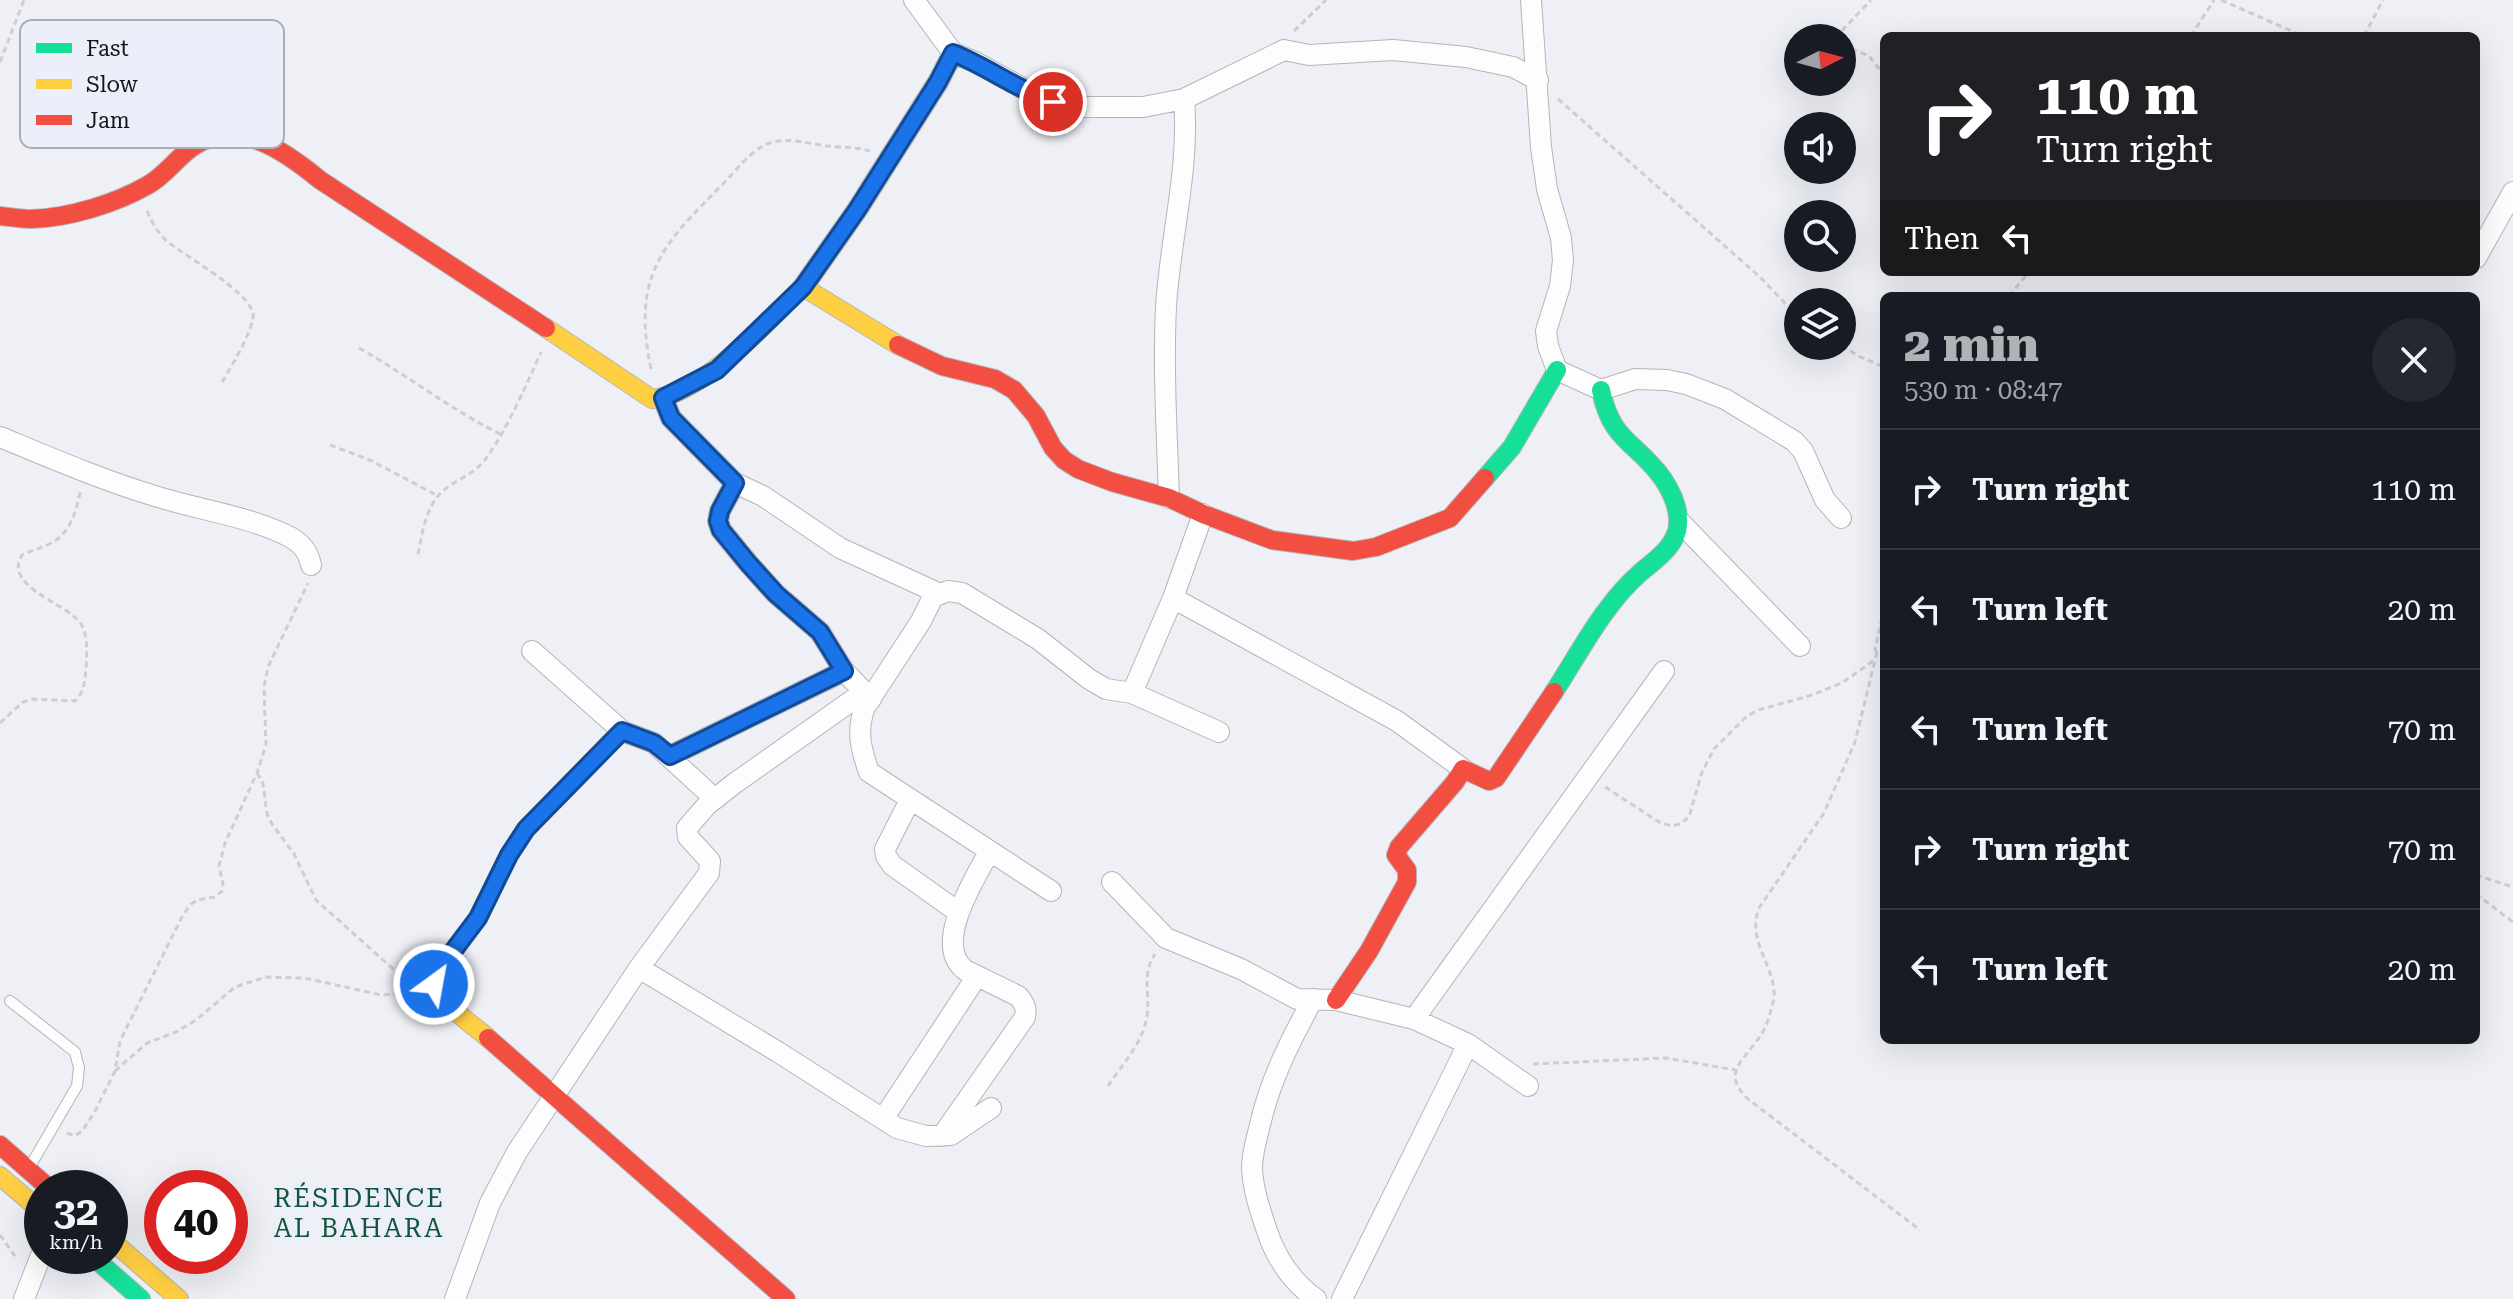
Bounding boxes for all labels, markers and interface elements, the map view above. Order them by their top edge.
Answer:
legend [20,20,284,148]
north arrow [1784,24,1856,96]
map controls [1784,24,1856,360]
text: Fast [86,36,129,61]
text: 110 m [2036,62,2198,128]
icon: right [1904,64,2008,168]
pin [1019,68,1087,136]
text: Slow [86,72,139,97]
icon: arrive [1031,80,1075,124]
text: Jam [86,108,130,133]
button: sound [1784,112,1856,184]
text: Turn right [2036,129,2213,171]
button: search [1784,200,1856,272]
icon: left [1995,216,2039,260]
text: Then [1904,221,1979,256]
button: layers [1784,288,1856,360]
text: 2 min [1904,317,2039,373]
button: close [2372,318,2456,402]
text: 530 m · 08:47 [1904,375,2063,405]
icon: right [1904,467,1948,511]
text: Turn right [1972,472,2129,507]
text: 110 m [2371,472,2456,507]
icon: left [1904,587,1948,631]
text: Turn left [1972,592,2108,627]
text: 20 m [2387,592,2456,627]
icon: left [1904,707,1948,751]
text: Turn left [1972,712,2108,747]
text: 70 m [2387,712,2456,747]
icon: right [1904,827,1948,871]
text: Turn right [1972,832,2129,867]
text: 70 m [2387,832,2456,867]
position arrow [392,942,476,1026]
icon: left [1904,947,1948,991]
text: Turn left [1972,952,2108,987]
text: 20 m [2387,952,2456,987]
speed limit sign: 40 [144,1170,248,1274]
district label: RÉSIDENCE AL BAHARA [273,1182,445,1243]
text: 32 [54,1188,98,1235]
text: km/h [49,1230,103,1254]

